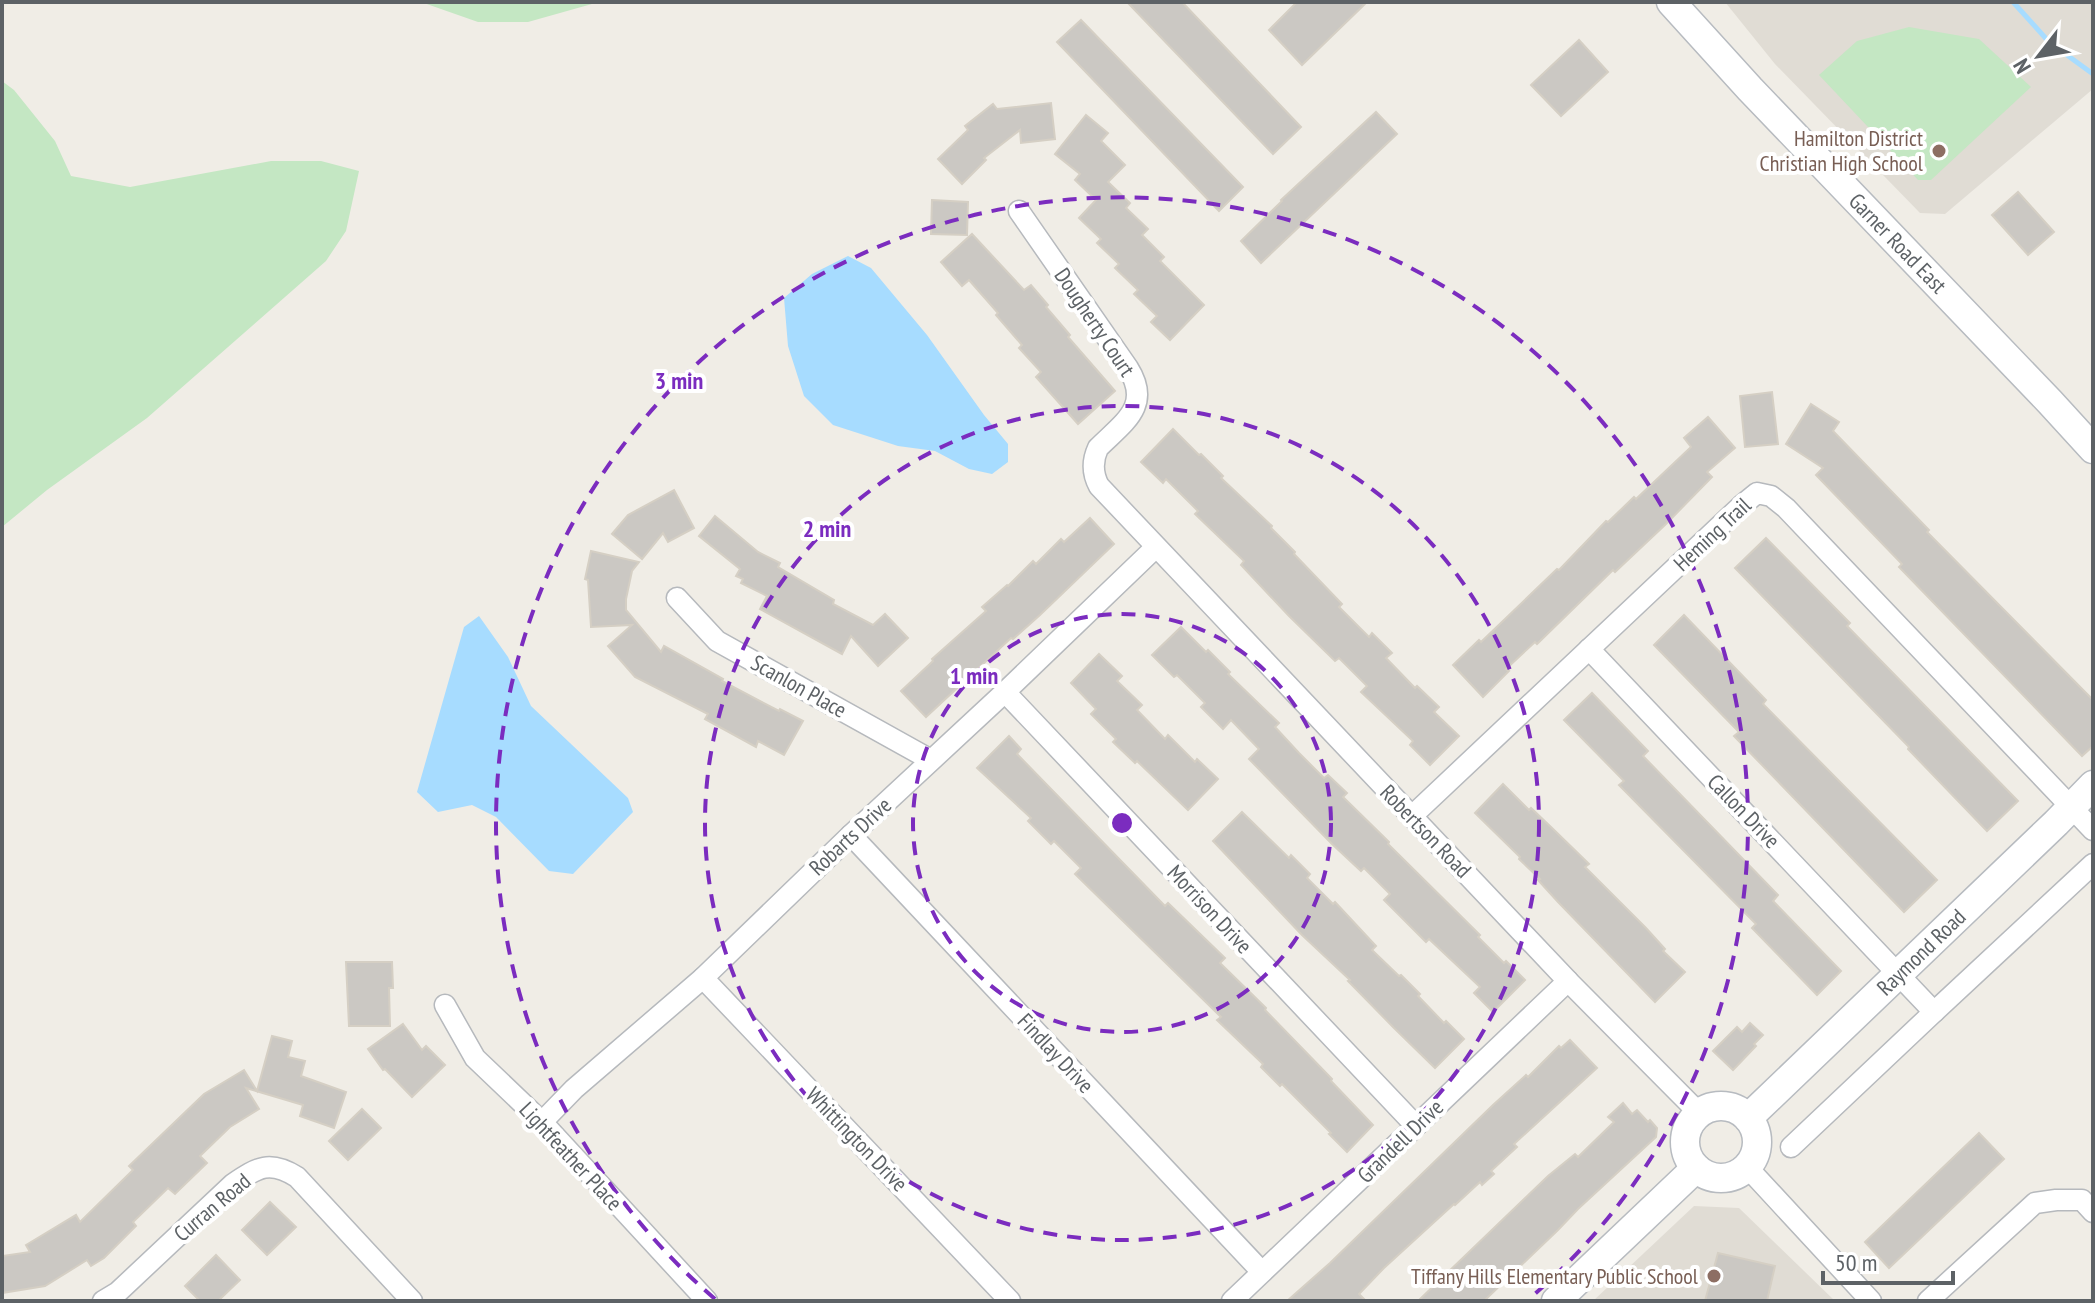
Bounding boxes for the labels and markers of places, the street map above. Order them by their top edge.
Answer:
place label: Hamilton District Christian High School [1760,124,1924,177]
marker: Hamilton District Christian High School [1930,142,1948,160]
centre of rings [1108,809,1136,837]
place label: Tiffany Hills Elementary Public School [1411,1262,1699,1290]
marker: Tiffany Hills Elementary Public School [1705,1267,1723,1285]

